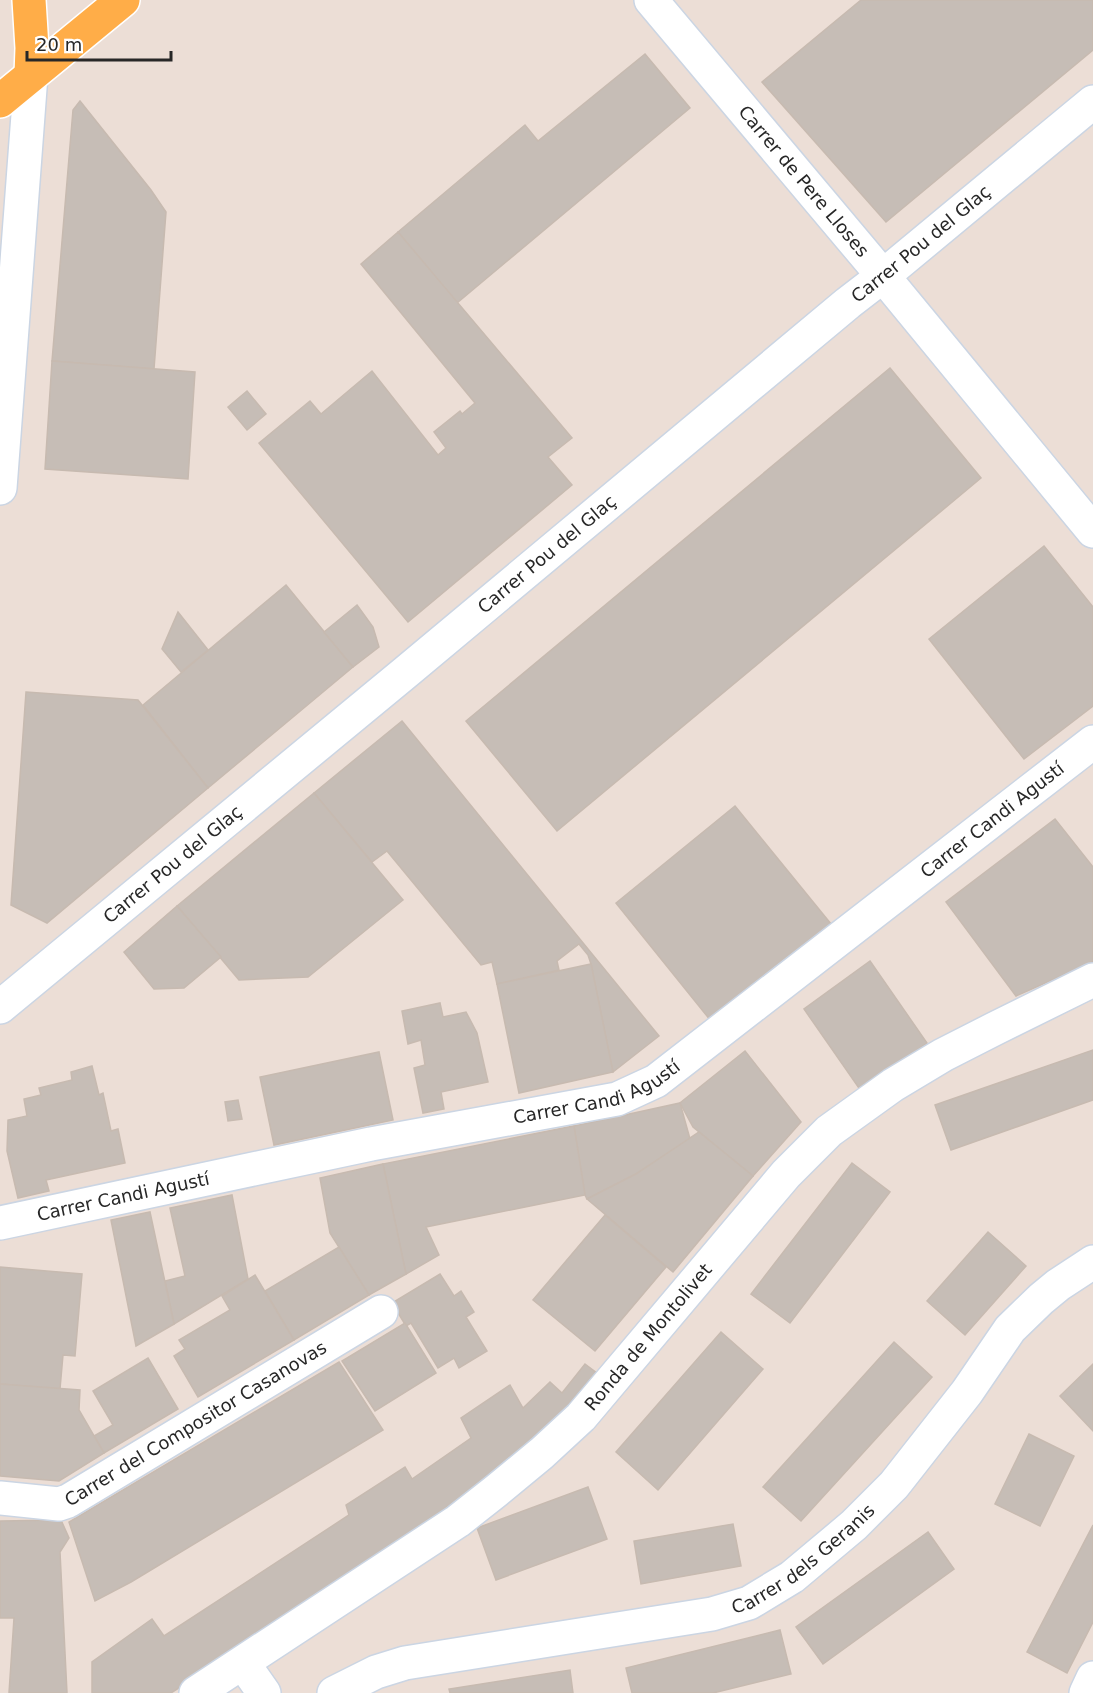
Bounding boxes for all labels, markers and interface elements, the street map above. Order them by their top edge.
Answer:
scale bar [27,24,171,62]
text: 20 m [36,34,82,55]
street label: Carrer de Pere Lloses [734,101,873,261]
street label: Carrer Pou del Glaç [847,181,994,307]
street label: Carrer Pou del Glaç [473,490,620,618]
street label: Carrer Candi Agustí [916,757,1069,882]
street label: Carrer Pou del Glaç [99,801,246,927]
street label: Carrer Candi Agustí [511,1055,685,1128]
street label: Carrer Candi Agustí [35,1167,212,1225]
street label: Ronda de Montolivet [580,1259,716,1415]
street label: Carrer del Compositor Casanovas [61,1336,330,1510]
street label: Carrer dels Geranis [729,1500,879,1618]

